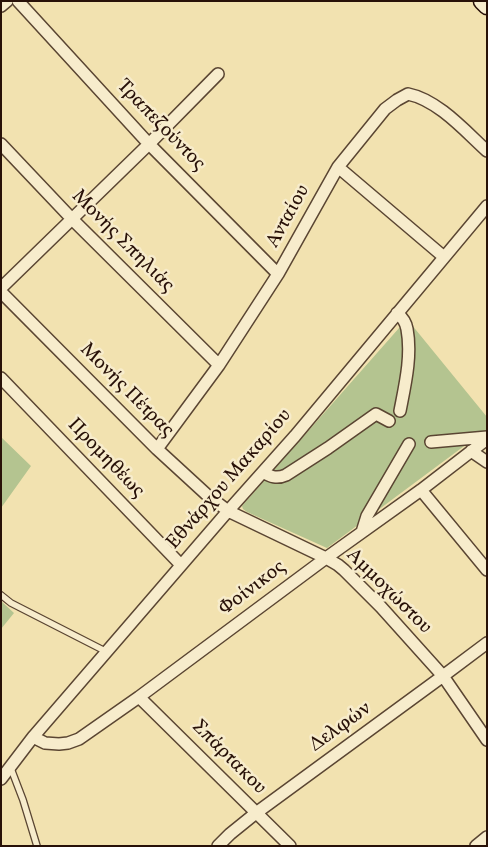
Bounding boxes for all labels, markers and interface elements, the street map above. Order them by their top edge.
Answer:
street label: Τραπεζούντος [110,75,210,177]
street label: Ανταίου [262,181,316,253]
street label: Μονής Σπηλιάς [66,186,178,298]
street label: Μονής Πέτρας [74,339,178,443]
street label: Εθνάρχου Μακαρίου [162,405,298,555]
street label: Προμηθέως [61,414,149,504]
street label: Αμμοχώστου [340,544,436,640]
street label: Φοίνικος [215,556,291,622]
street label: Δελφών [306,698,376,758]
street label: Σπάρτακου [186,716,270,800]

